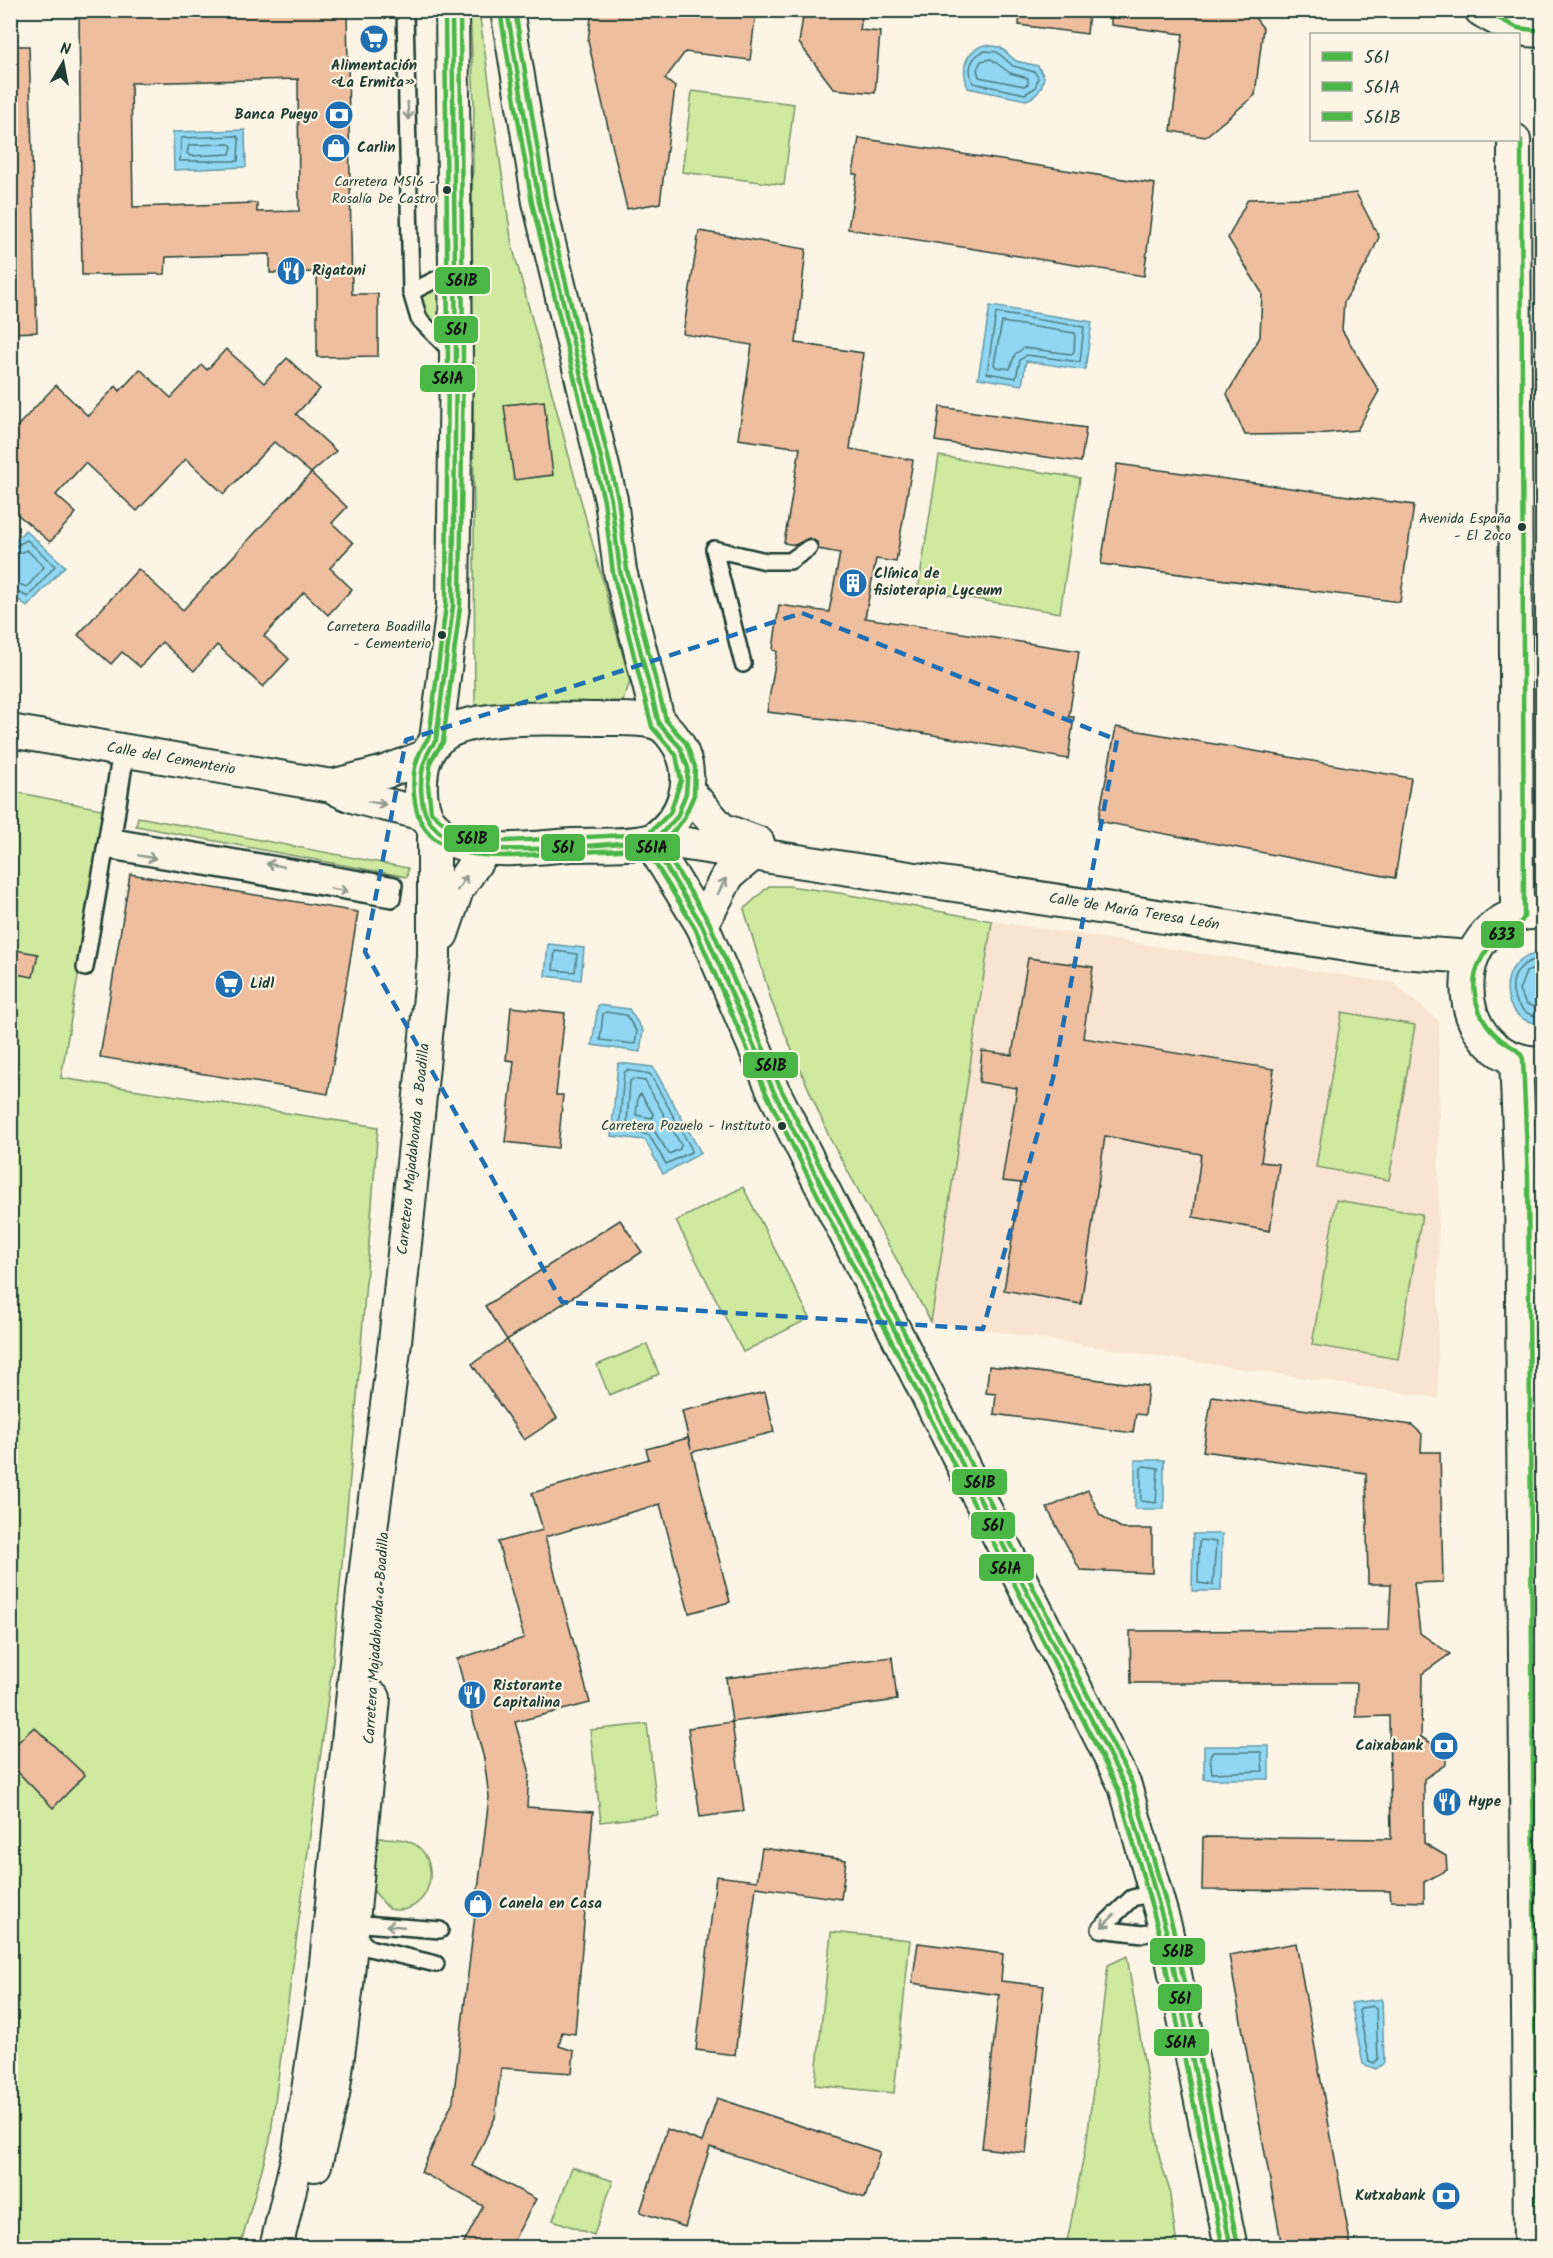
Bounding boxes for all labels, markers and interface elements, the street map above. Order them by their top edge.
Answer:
supermarket icon: Alimentación «La Ermita» [358,23,390,55]
north arrow [33,33,93,93]
legend [1310,33,1520,141]
text: N [58,37,72,63]
text: 561 [1364,44,1389,73]
place label: Alimentación «La Ermita» [331,54,417,95]
text: 561A [1364,74,1400,103]
bank icon: Banca Pueyo [323,99,355,131]
one-way arrow [402,100,413,120]
place label: Banca Pueyo [234,103,318,127]
text: 561B [1364,104,1401,133]
shop icon: Carlin [320,132,352,164]
place label: Carlin [357,136,396,160]
place label: Carretera M516 - Rosalía De Castro [332,171,436,210]
marker: Carretera M516 - Rosalía De Castro [441,184,453,196]
restaurant icon: Rigatoni [275,255,307,287]
place label: Rigatoni [312,259,367,283]
line badge: 561B [434,266,491,295]
text: 561B [445,269,478,294]
line badge: 561 [433,315,479,344]
text: 561 [444,318,467,343]
line badge: 561A [419,364,476,393]
text: 561A [431,367,464,392]
place label: Avenida España - El Zoco [1419,508,1511,547]
marker: Avenida España - El Zoco [1516,521,1528,533]
place label: Clínica de fisioterapia Lyceum [873,562,1002,603]
building icon: Clínica de fisioterapia Lyceum [837,567,869,599]
place label: Carretera Boadilla - Cementerio [326,616,431,655]
marker: Carretera Boadilla - Cementerio [436,629,448,641]
street label: Calle del Cementerio [105,736,237,782]
one-way arrow [367,797,387,808]
line badge: 561B [443,824,500,853]
text: 561B [455,827,488,852]
line badge: 561 [540,833,586,862]
line badge: 561A [624,833,681,862]
text: 561 [551,836,574,861]
text: 561A [635,836,668,861]
one-way arrow [137,852,156,863]
one-way arrow [265,859,285,870]
one-way arrow [456,875,468,892]
one-way arrow [717,877,729,895]
one-way arrow [329,885,348,896]
street label: Calle de María Teresa León [1047,887,1221,937]
line badge: 633 [1480,920,1525,949]
text: 633 [1489,923,1515,948]
supermarket icon: Lidl [213,968,245,1000]
place label: Lidl [250,972,274,996]
street label: Carretera Majadahonda a Boadilla [391,1042,437,1256]
line badge: 561B [742,1051,799,1079]
text: 561B [754,1054,787,1079]
place label: Carretera Pozuelo - Instituto [601,1115,771,1137]
marker: Carretera Pozuelo - Instituto [776,1120,788,1132]
line badge: 561B [951,1468,1008,1496]
text: 561B [963,1471,996,1496]
line badge: 561 [970,1511,1016,1540]
text: 561 [981,1514,1004,1539]
street label: Carretera Majadahonda a Boadilla [358,1531,396,1745]
line badge: 561A [978,1553,1035,1582]
text: 561A [989,1557,1022,1582]
place label: Ristorante Capitalina [493,1674,563,1715]
restaurant icon: Ristorante Capitalina [456,1679,488,1711]
bank icon: Caixabank [1428,1730,1460,1762]
place label: Caixabank [1356,1734,1424,1758]
restaurant icon: Hype [1431,1786,1463,1818]
place label: Hype [1468,1790,1502,1814]
shop icon: Canela en Casa [462,1888,494,1920]
place label: Canela en Casa [499,1892,602,1916]
one-way arrow [1101,1914,1116,1928]
one-way arrow [385,1920,405,1931]
line badge: 561B [1149,1937,1206,1966]
text: 561B [1161,1940,1194,1965]
line badge: 561 [1157,1983,1203,2012]
text: 561 [1168,1987,1191,2012]
line badge: 561A [1153,2028,1210,2057]
text: 561A [1164,2031,1197,2056]
bank icon: Kutxabank [1430,2180,1462,2212]
place label: Kutxabank [1355,2184,1426,2208]

